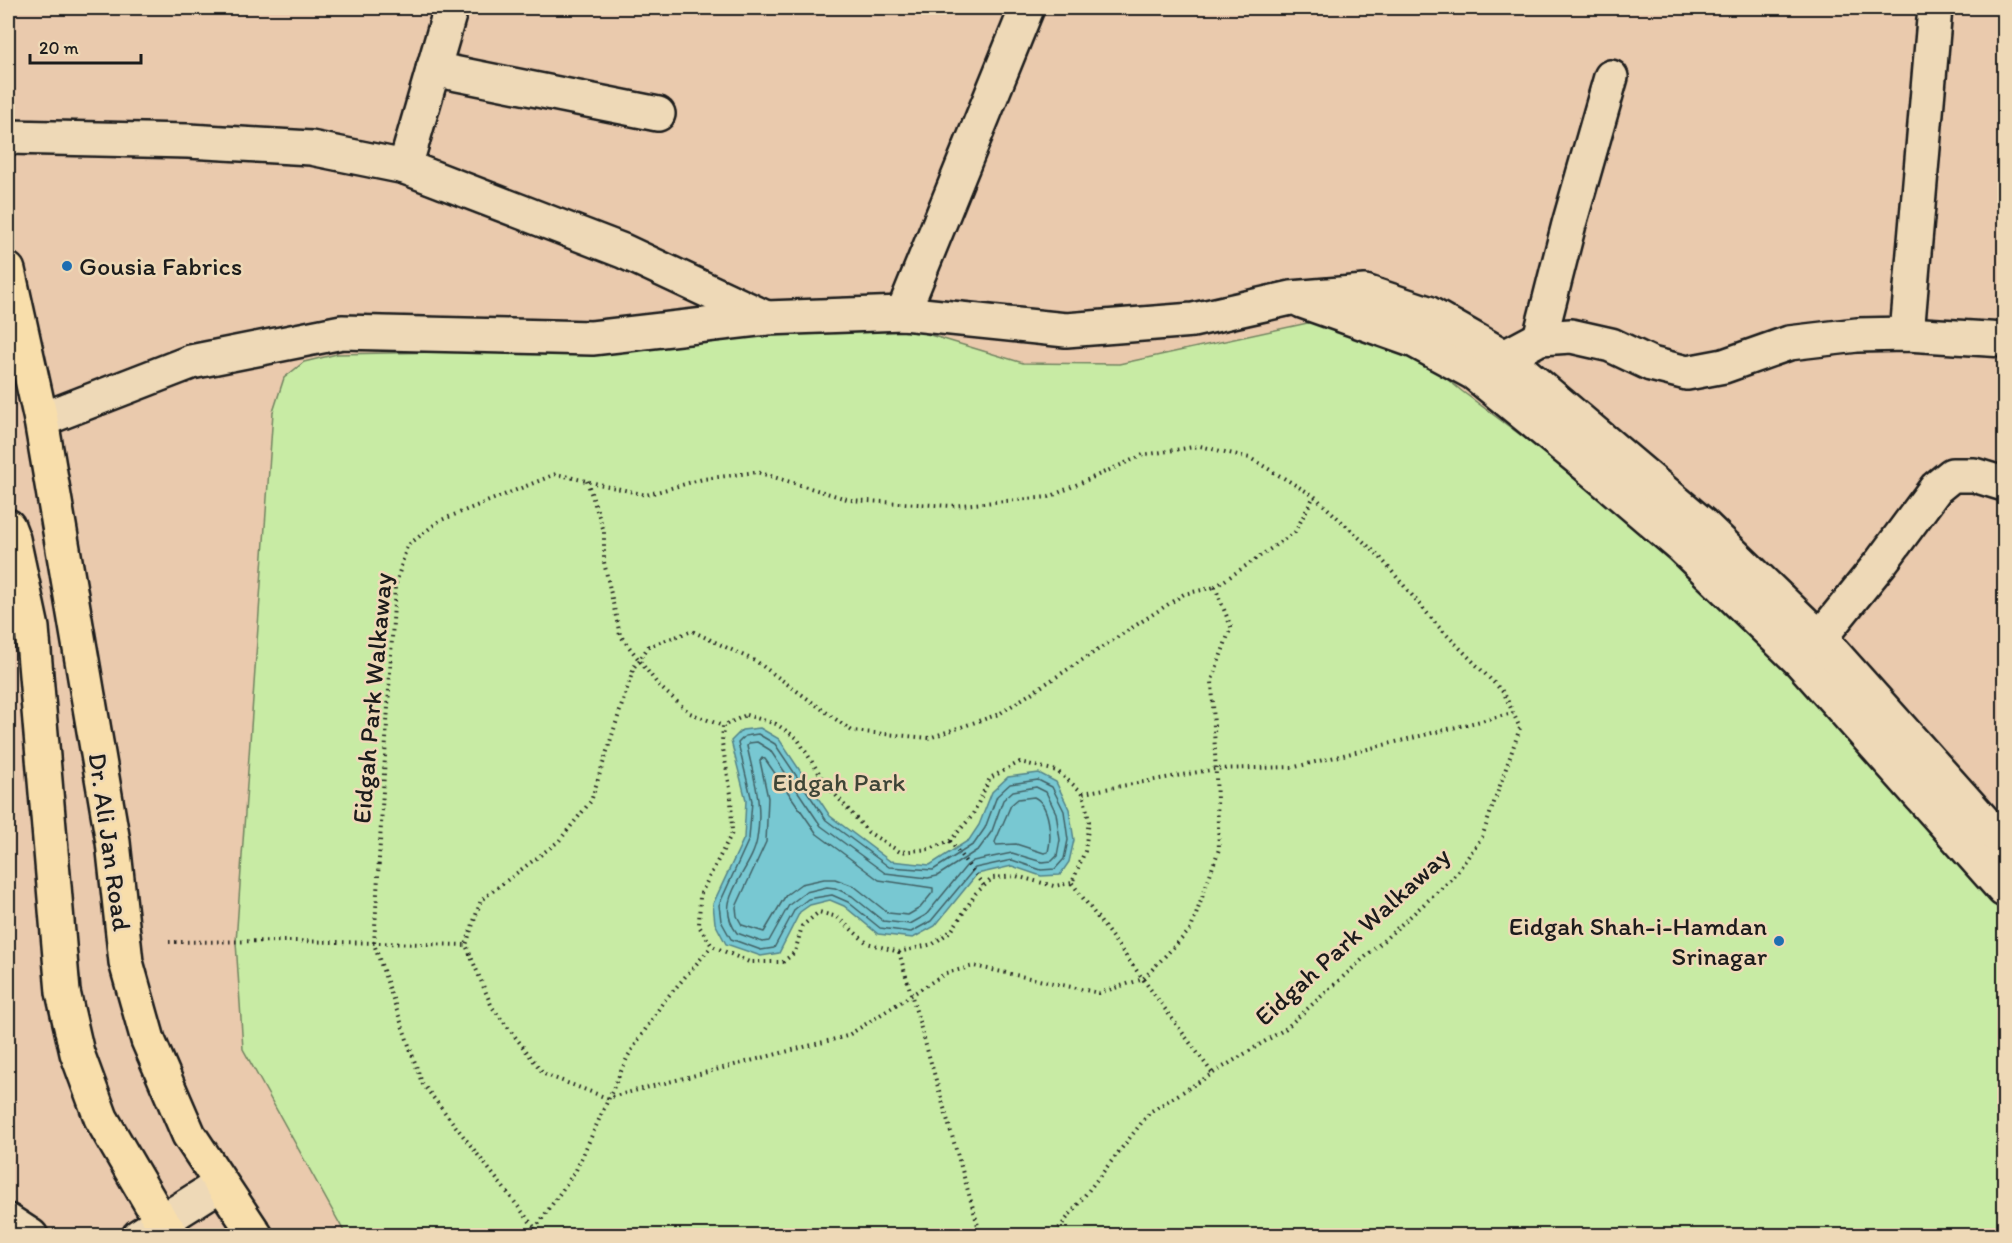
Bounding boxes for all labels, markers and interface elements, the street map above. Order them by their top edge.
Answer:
scale bar [30,27,141,65]
text: 20 m [39,37,79,59]
place label: Gousia Fabrics [79,250,242,282]
marker: Gousia Fabrics [60,259,74,273]
street label: Eidgah Park Walkaway [345,571,399,825]
street label: Dr. Ali Jan Road [82,751,138,934]
park label: Eidgah Park [773,766,905,798]
street label: Eidgah Park Walkaway [1248,840,1456,1032]
place label: Eidgah Shah-i-Hamdan Srinagar [1509,910,1768,972]
marker: Eidgah Shah-i-Hamdan Srinagar [1772,934,1786,948]

